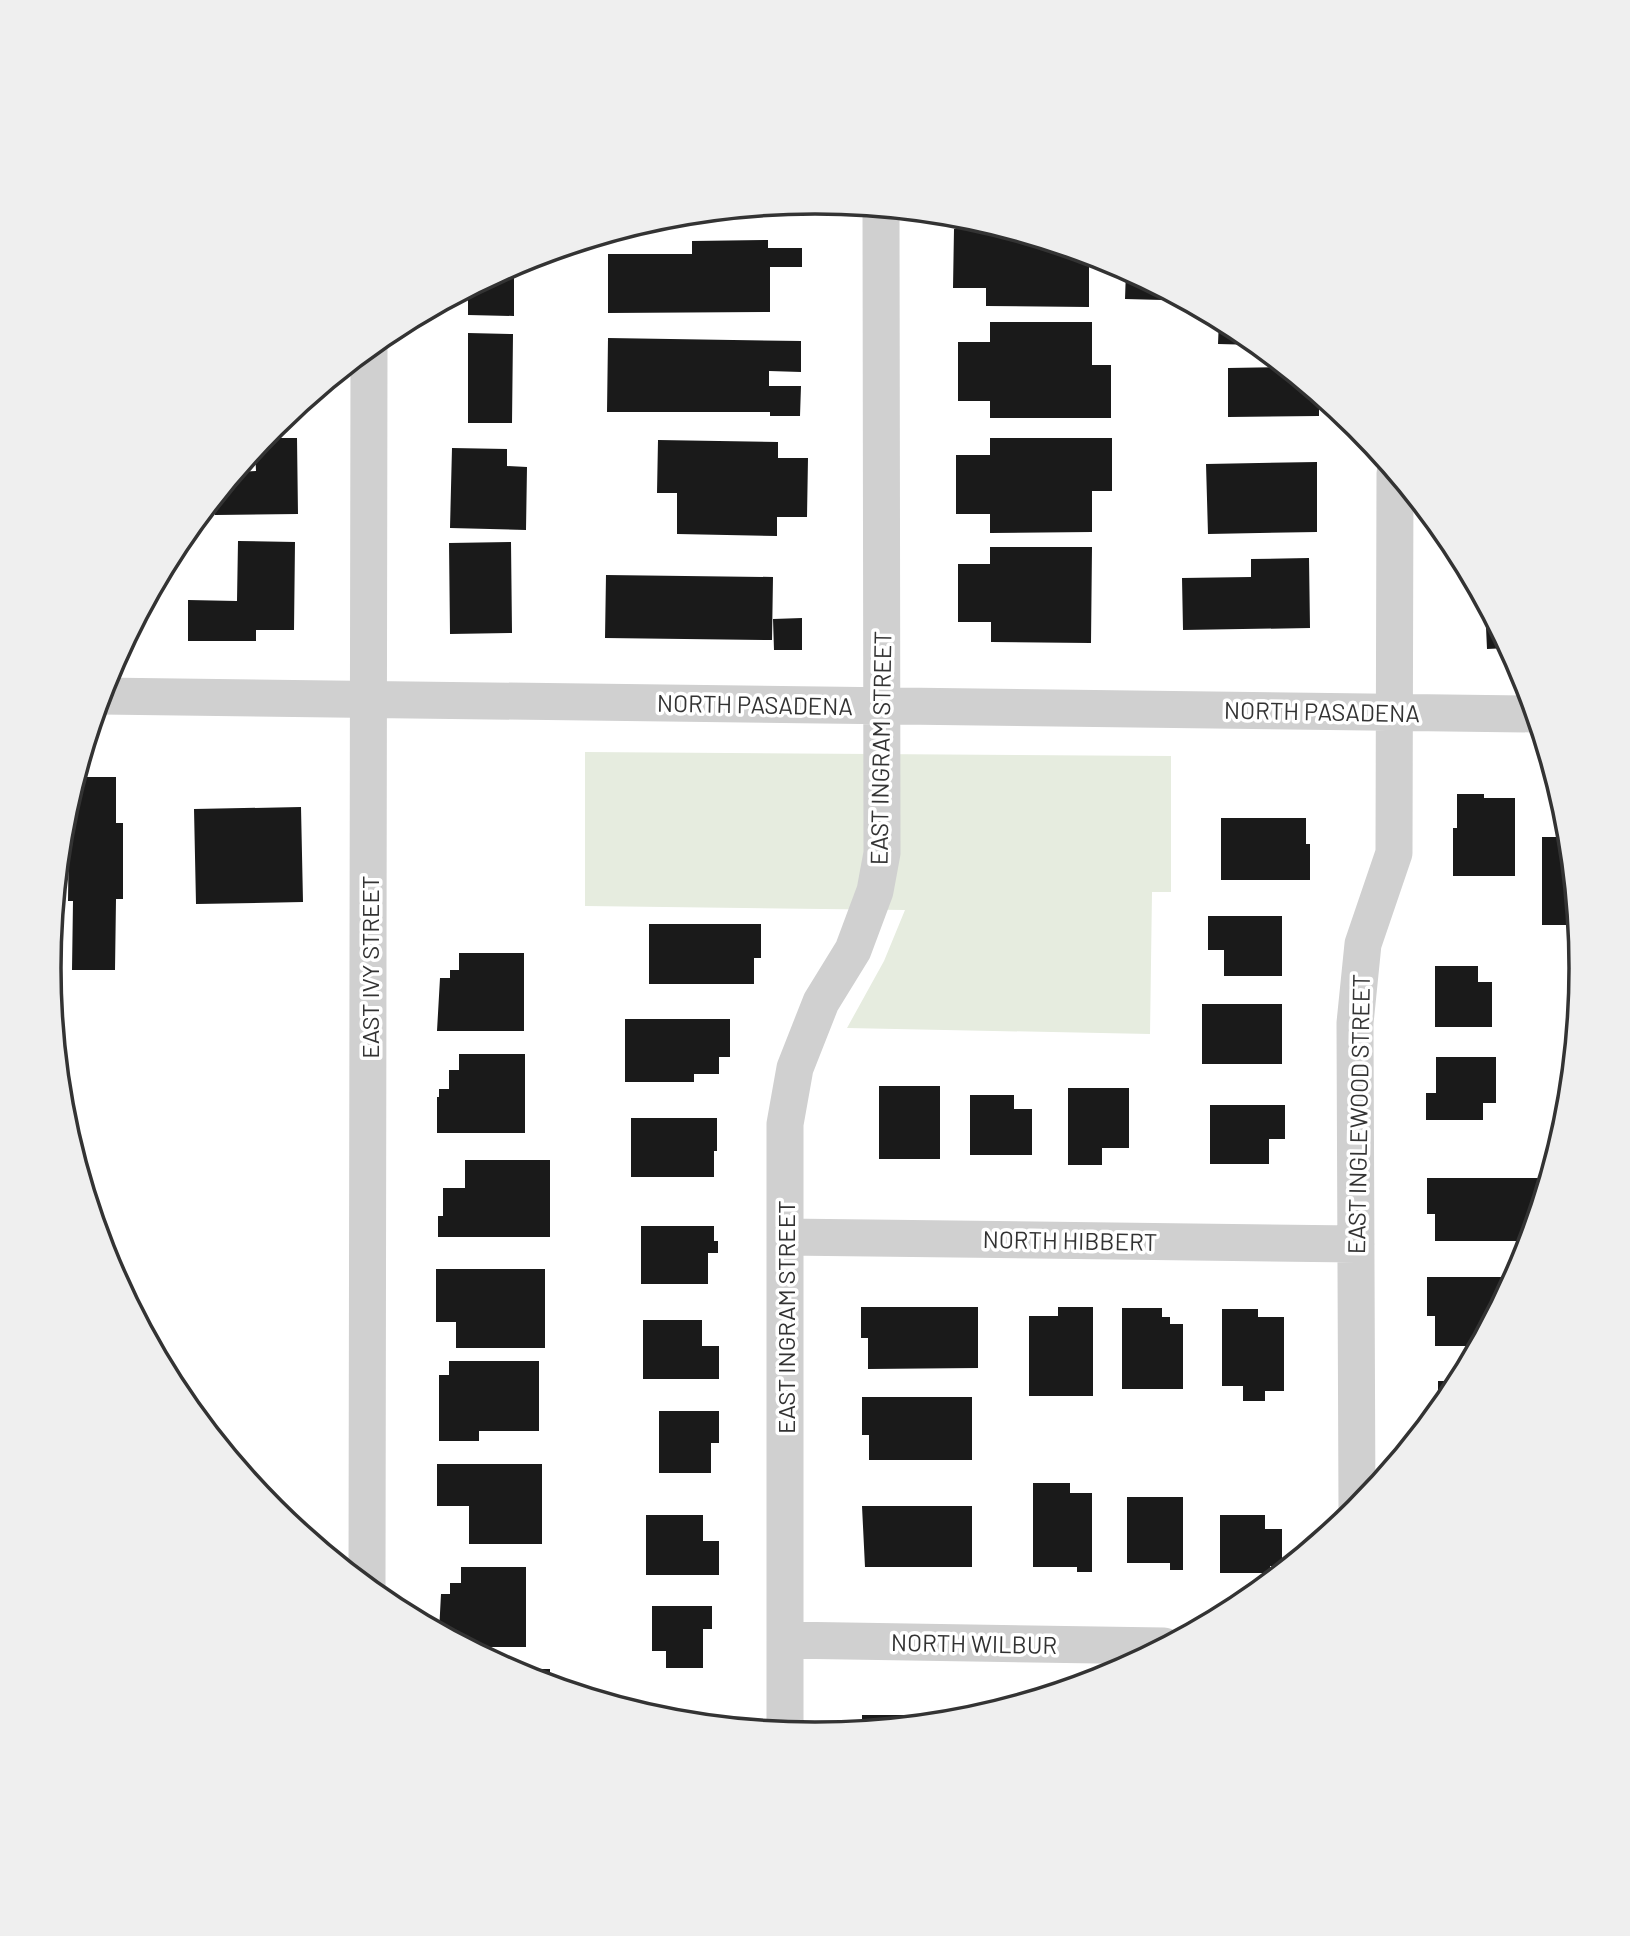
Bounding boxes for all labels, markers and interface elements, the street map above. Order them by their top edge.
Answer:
street label: EAST INGRAM STREET [863,631,897,865]
street label: NORTH PASADENA [657,688,853,720]
street label: NORTH PASADENA [1224,695,1420,727]
street label: EAST IVY STREET [355,875,384,1059]
street label: EAST INGLEWOOD STREET [1341,974,1375,1254]
street label: EAST INGRAM STREET [771,1200,800,1434]
street label: NORTH HIBBERT [982,1224,1158,1256]
street label: NORTH WILBUR [891,1627,1057,1659]

